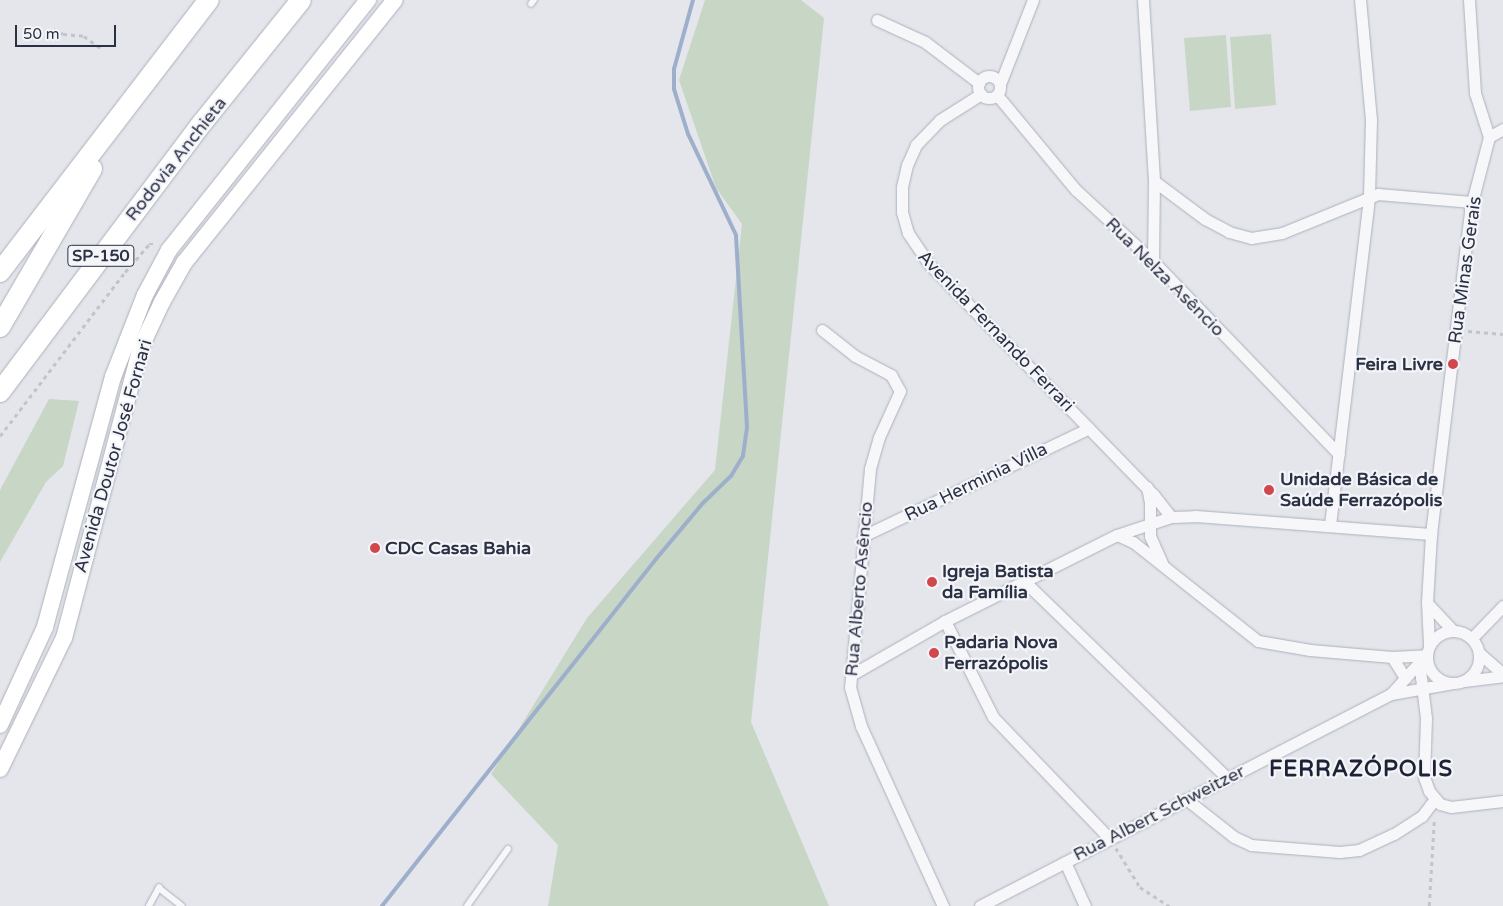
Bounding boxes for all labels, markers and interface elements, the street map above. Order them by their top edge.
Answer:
scale bar [18,15,119,47]
text: 50 m [23,25,60,43]
street label: Rodovia Anchieta [121,93,231,225]
street label: Rua Minas Gerais [1444,195,1486,345]
street label: Rua Nelza Asêncio [1101,213,1229,341]
road number: SP-150 [67,242,135,270]
street label: Avenida Fernando Ferrari [913,246,1079,416]
street label: Avenida Doutor José Fornari [69,337,157,575]
place label: Feira Livre [1355,353,1443,375]
marker: Feira Livre [1447,358,1459,370]
street label: Rua Herminia Villa [901,438,1051,526]
place label: Unidade Básica de Saúde Ferrazópolis [1280,469,1442,512]
marker: Unidade Básica de Saúde Ferrazópolis [1262,483,1276,497]
street label: Rua Alberto Asêncio [841,501,877,677]
place label: CDC Casas Bahia [385,537,531,559]
marker: CDC Casas Bahia [369,542,381,554]
place label: Igreja Batista da Família [942,561,1054,604]
marker: Igreja Batista da Família [926,576,938,588]
place label: Padaria Nova Ferrazópolis [944,632,1058,674]
marker: Padaria Nova Ferrazópolis [928,647,940,659]
district label: FERRAZÓPOLIS [1267,757,1455,783]
street label: Rua Albert Schweitzer [1070,760,1248,866]

